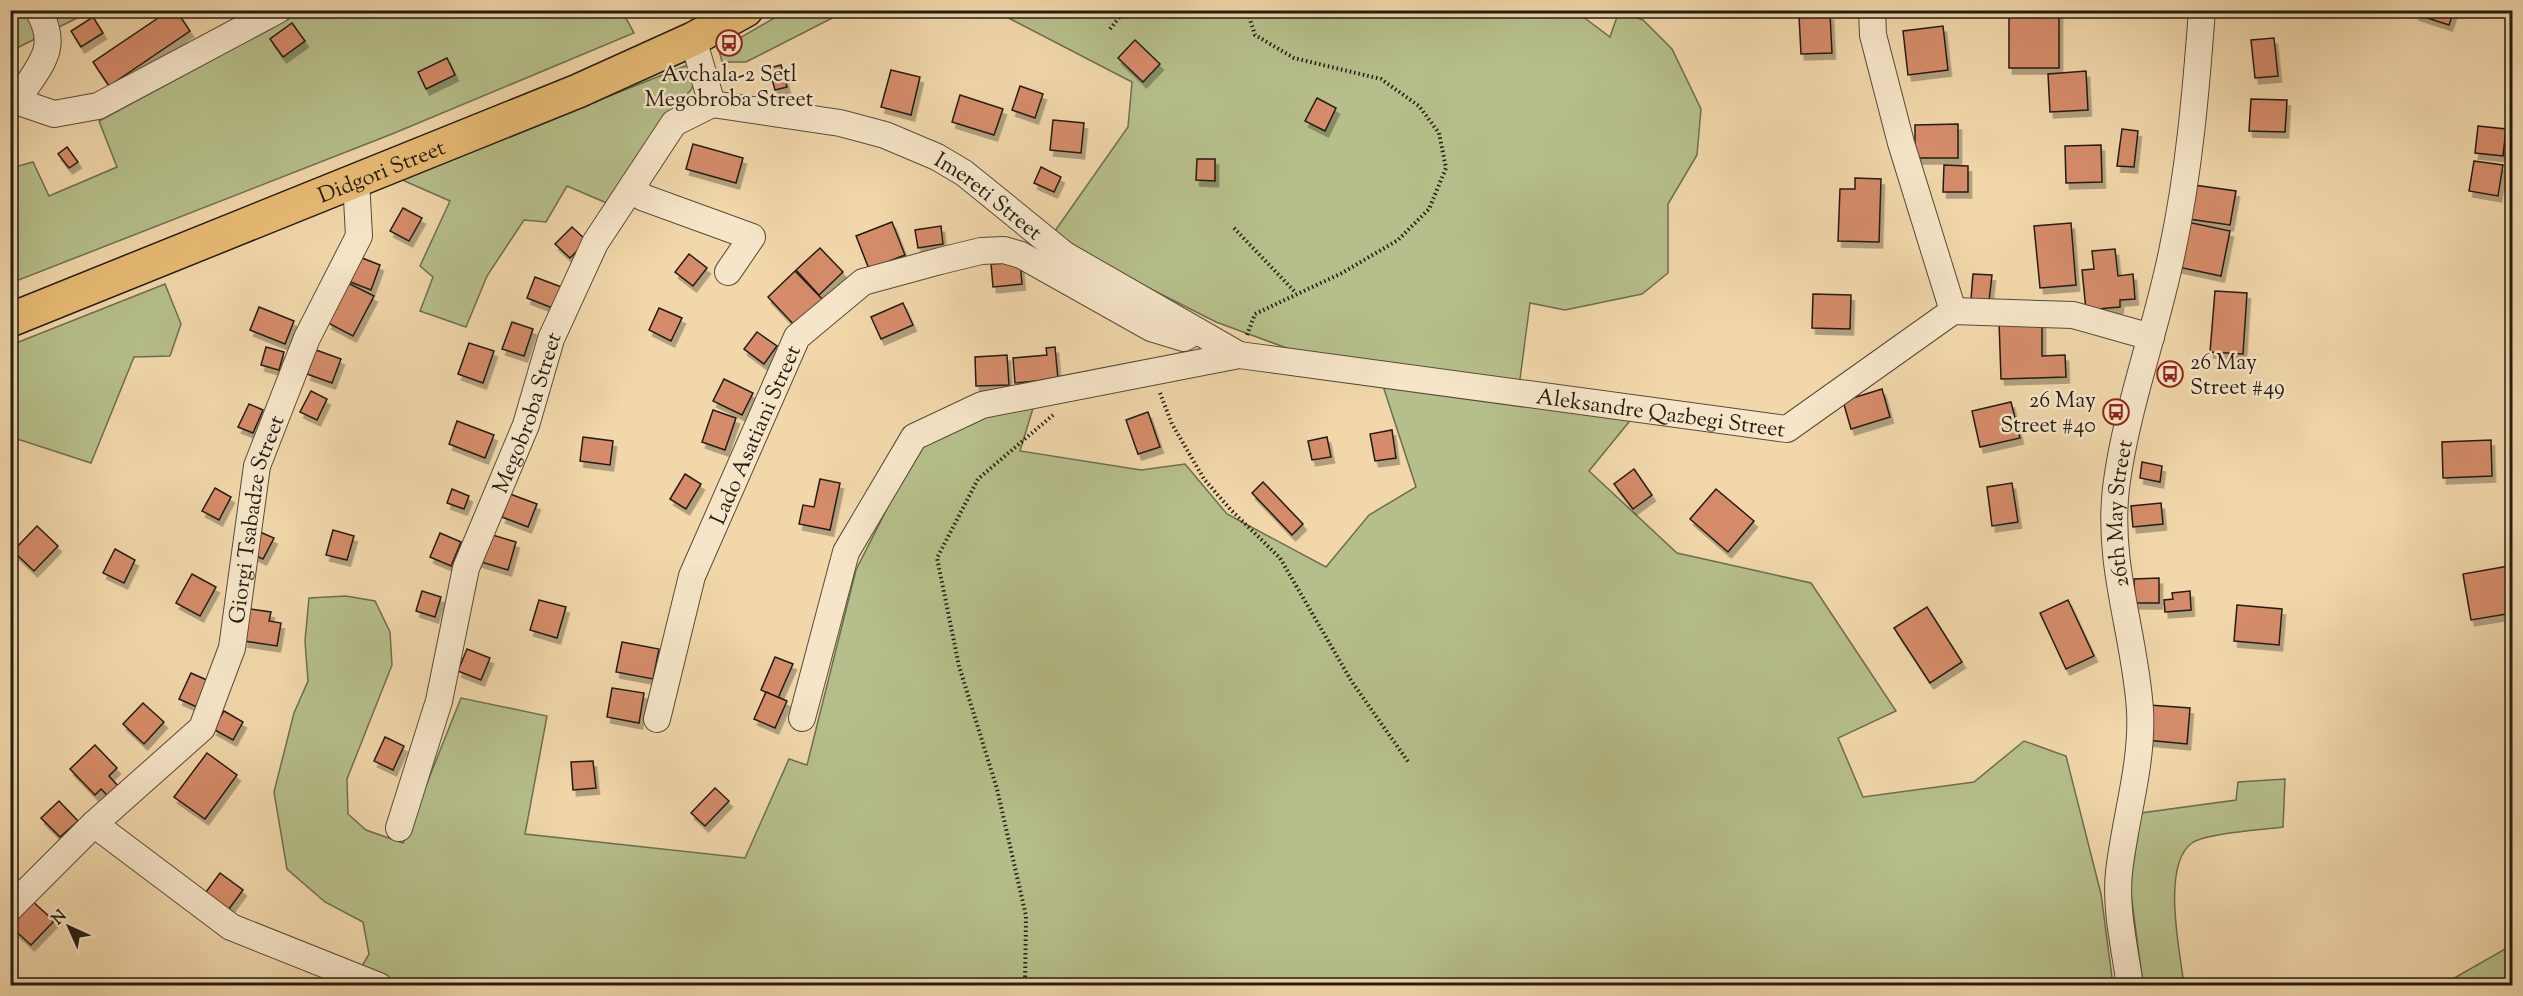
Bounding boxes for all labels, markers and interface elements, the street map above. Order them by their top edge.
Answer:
bus stop icon: Avchala-2 Setl Megobroba Street [714,28,744,58]
place label: Avchala-2 Setl Megobroba Street [645,60,814,117]
street label: Didgori Street [314,133,451,213]
street label: Imereti Street [927,146,1048,250]
street label: Megobroba Street [486,327,571,499]
street label: Lado Asatiani Street [703,340,811,530]
place label: 26 May Street #49 [2190,348,2285,405]
bus stop icon: 26 May Street #49 [2155,359,2185,389]
street label: Aleksandre Qazbegi Street [1534,382,1787,448]
place label: 26 May Street #40 [2000,386,2096,443]
bus stop icon: 26 May Street #40 [2101,397,2131,427]
street label: Giorgi Tsabadze Street [223,411,294,626]
street label: 26th May Street [2101,437,2143,590]
north arrow [39,897,99,957]
text: N [48,905,73,931]

